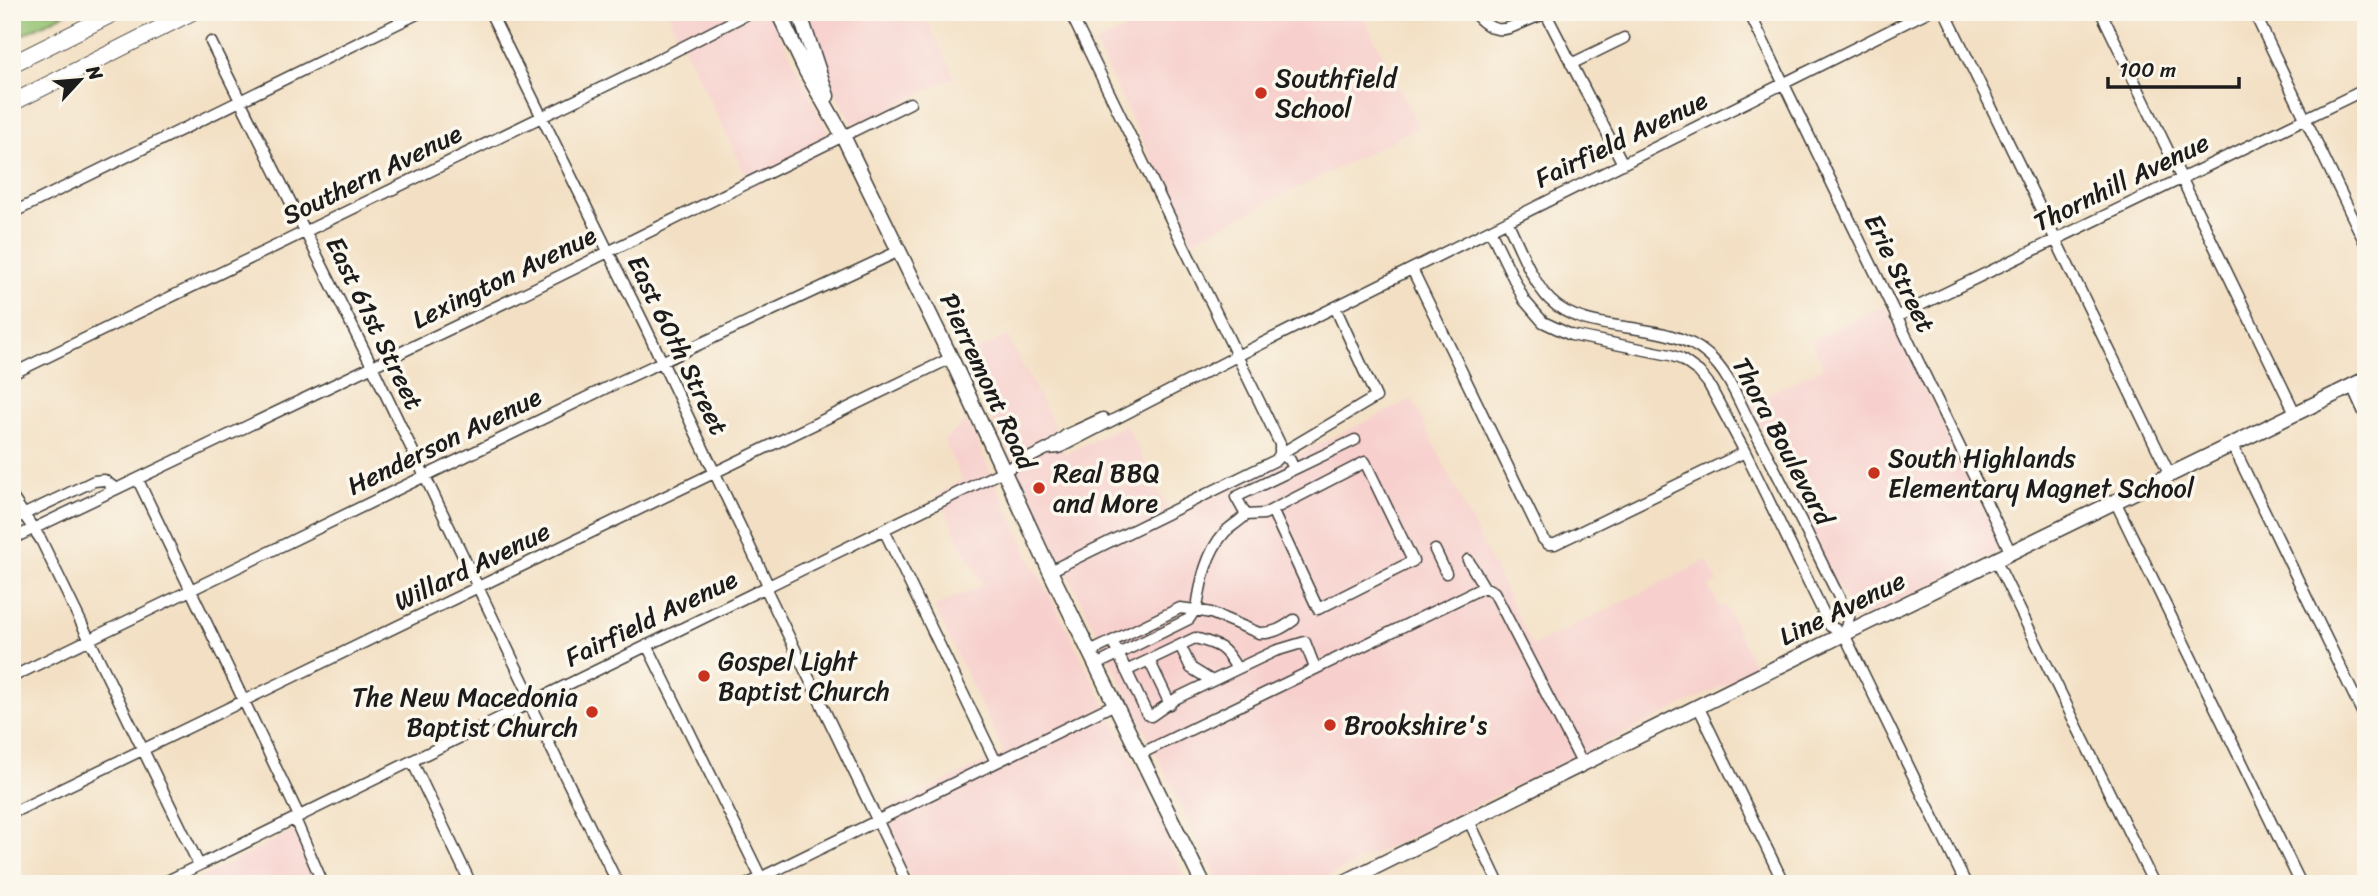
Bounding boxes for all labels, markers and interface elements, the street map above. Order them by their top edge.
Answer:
north arrow [46,46,116,116]
scale bar [2108,46,2240,90]
text: 100 m [2119,51,2176,89]
place label: Southfield School [1275,55,1399,131]
text: N [77,59,113,87]
street label: Fairfield Avenue [1527,77,1716,201]
marker: Southfield School [1253,85,1269,101]
street label: Southern Avenue [274,110,470,238]
street label: Thornhill Avenue [2025,119,2217,245]
street label: Erie Street [1851,205,1949,341]
street label: Lexington Avenue [404,212,605,342]
street label: East 61st Street [313,228,437,418]
street label: East 60th Street [614,247,742,443]
street label: Pierremont Road [927,285,1050,479]
street label: Thora Boulevard [1719,348,1848,536]
street label: Henderson Avenue [339,374,550,508]
place label: South Highlands Elementary Magnet School [1888,435,2195,511]
place label: Real BBQ and More [1053,450,1160,526]
marker: South Highlands Elementary Magnet School [1866,465,1882,481]
marker: Real BBQ and More [1031,480,1047,496]
street label: Willard Avenue [386,508,558,624]
street label: Fairfield Avenue [557,556,746,680]
street label: Line Avenue [1771,557,1913,659]
place label: Gospel Light Baptist Church [718,638,890,714]
marker: Gospel Light Baptist Church [696,668,712,684]
place label: The New Macedonia Baptist Church [352,674,578,750]
place label: Brookshire's [1344,702,1488,748]
marker: The New Macedonia Baptist Church [584,704,600,720]
marker: Brookshire's [1322,717,1338,733]

